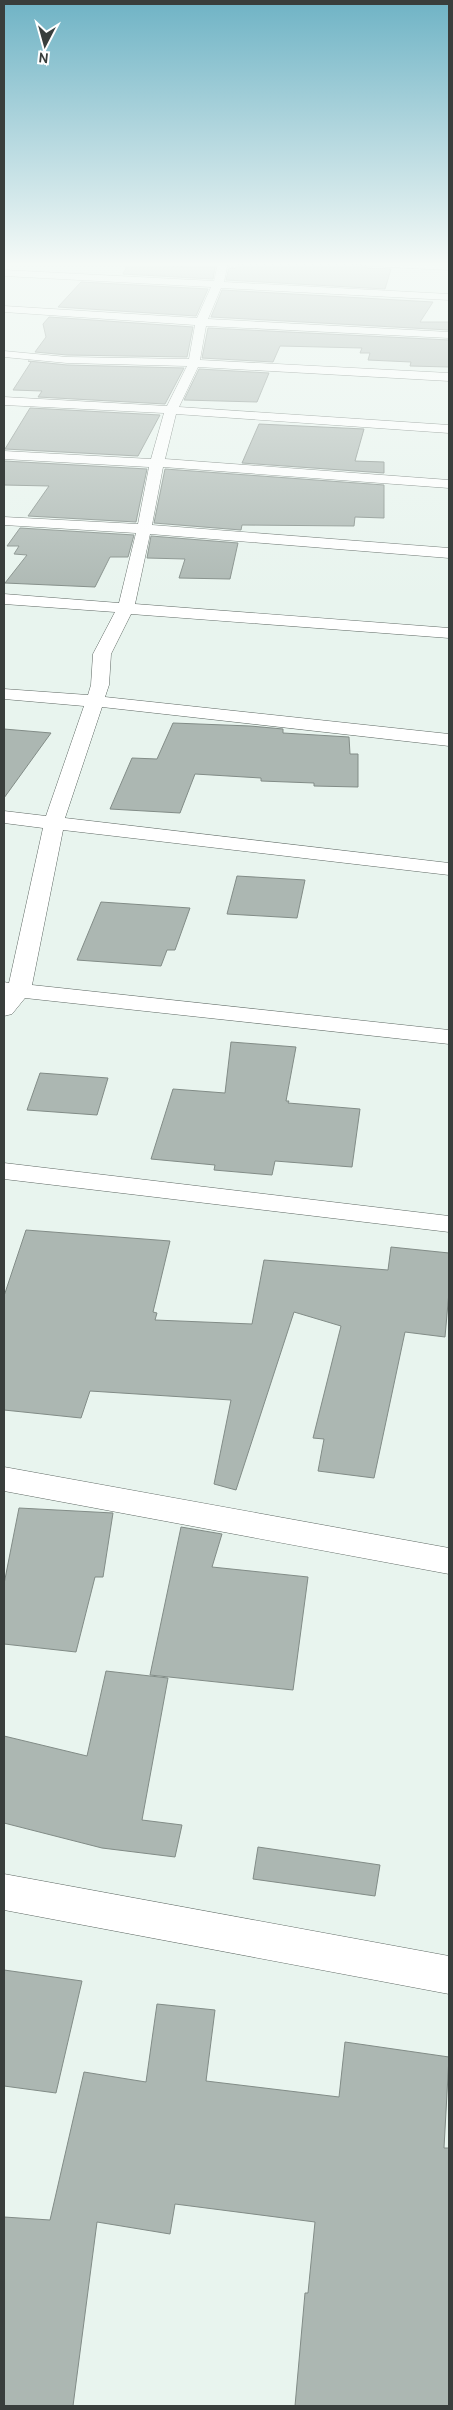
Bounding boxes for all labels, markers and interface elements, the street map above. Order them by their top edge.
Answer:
north arrow [20,20,70,70]
text: N [38,48,50,67]

